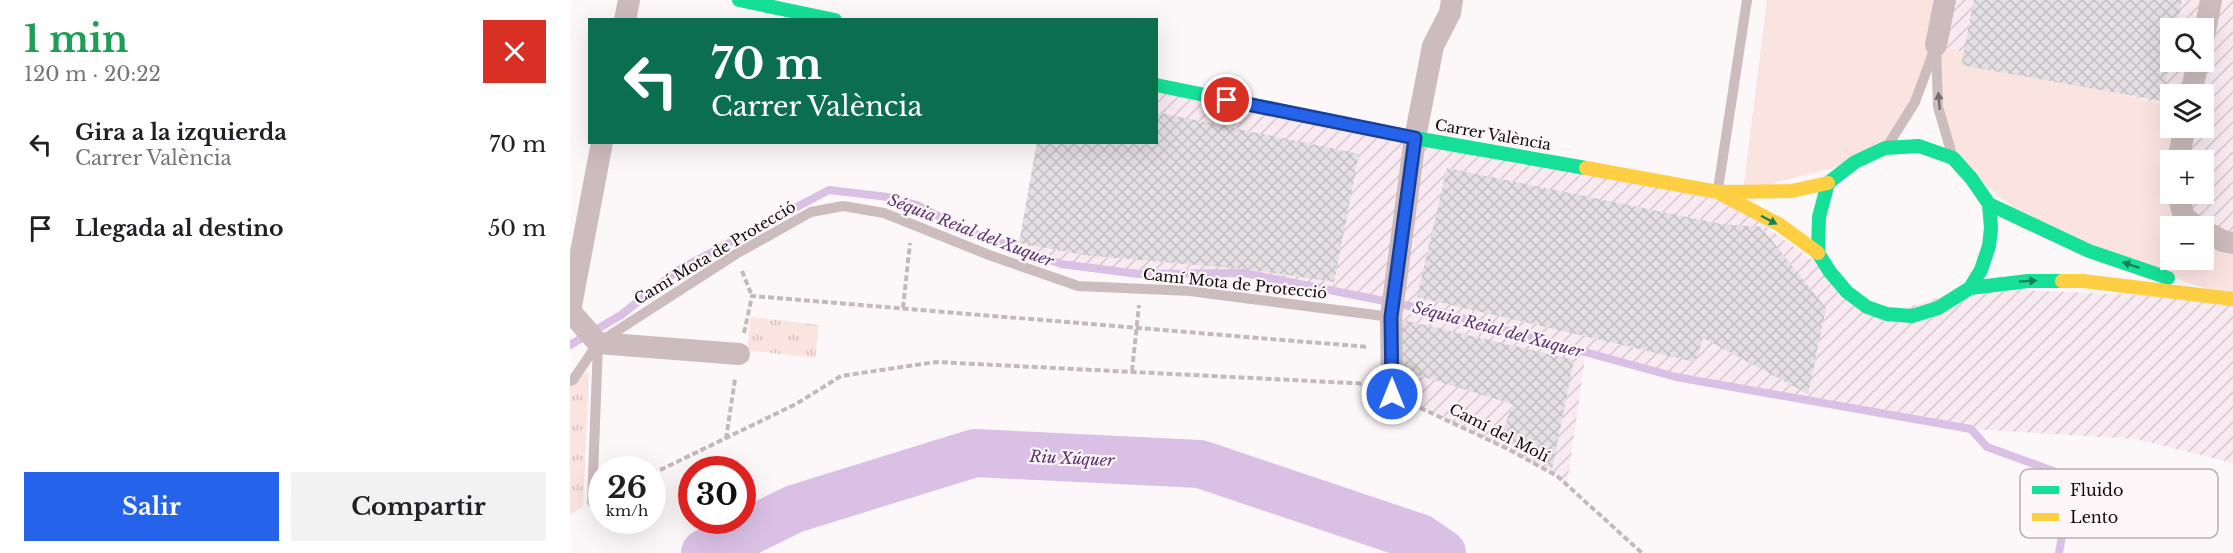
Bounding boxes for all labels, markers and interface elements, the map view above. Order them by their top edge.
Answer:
text: 1 min [24,17,128,62]
map controls [2160,18,2214,270]
button: search [2160,18,2214,72]
button: close [483,20,546,83]
text: 70 m [711,38,822,90]
icon: left [612,42,690,120]
text: 120 m · 20:22 [24,62,161,86]
pin [1201,74,1252,125]
icon: arrive [1210,83,1243,116]
button: layers [2160,84,2214,138]
text: Carrer València [711,90,922,123]
one-way arrow [1934,91,1943,110]
street label: Carrer València [1434,115,1553,154]
text: Gira a la izquierda [75,119,287,146]
icon: left [24,128,57,161]
text: 70 m [489,131,546,158]
text: Carrer València [75,146,232,170]
button: + [2160,150,2214,204]
water label: Séquia Reial del Xuquer [885,189,1057,271]
street label: Camí Mota de Protecció [631,197,799,308]
icon: arrive [24,212,57,245]
text: Llegada al destino [75,215,284,242]
text: 50 m [488,215,546,242]
one-way arrow [1761,215,1778,224]
button: − [2160,216,2214,270]
one-way arrow [2122,260,2140,269]
street label: Camí Mota de Protecció [1142,264,1328,303]
one-way arrow [2019,277,2038,286]
water label: Séquia Reial del Xuquer [1411,297,1586,362]
position arrow [1360,362,1424,426]
street label: Camí del Molí [1446,399,1553,466]
water label: Riu Xúquer [1028,446,1115,470]
speed limit sign: 30 [678,456,756,534]
text: 26 [607,469,647,506]
legend [2020,469,2218,538]
button: Salir [24,472,279,541]
button: Compartir [291,472,546,541]
text: Fluido [2070,480,2123,500]
text: km/h [606,501,648,520]
text: Lento [2070,507,2118,527]

